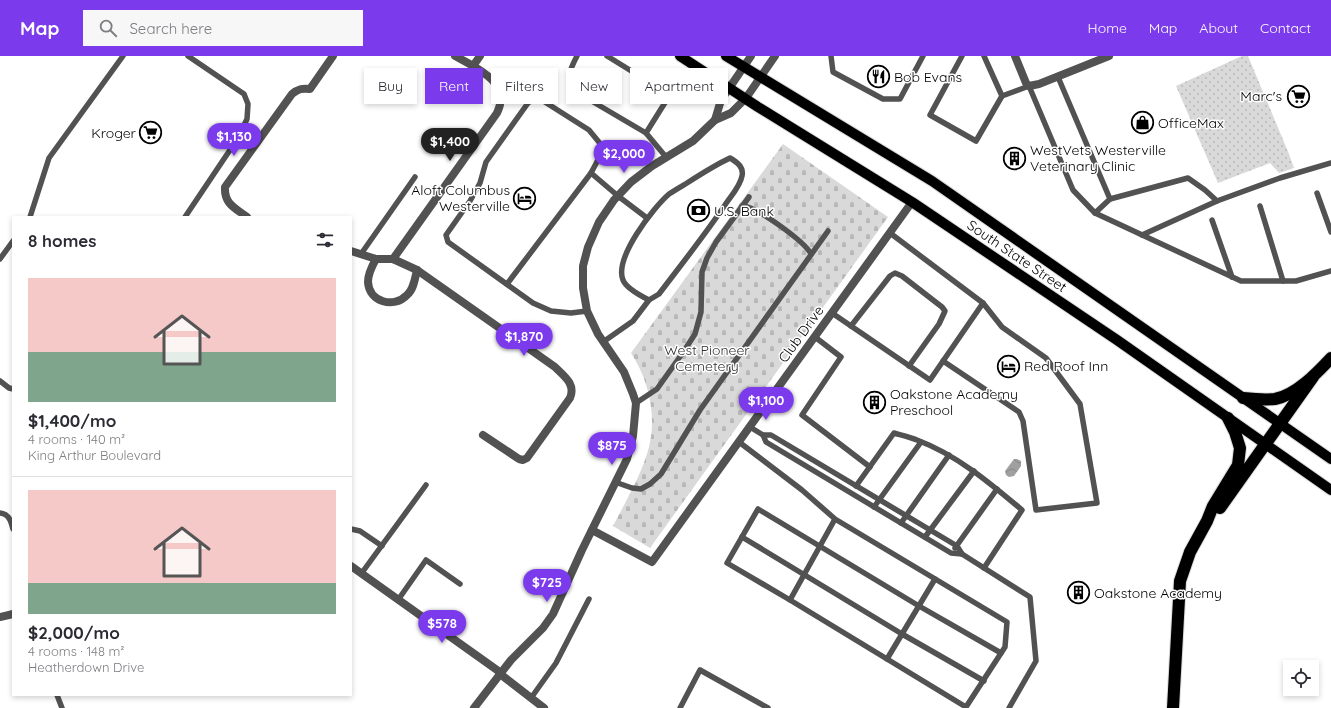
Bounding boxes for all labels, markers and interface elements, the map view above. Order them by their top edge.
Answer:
search box [83,10,363,46]
text: Map [20,16,59,40]
icon: search [97,17,119,39]
text: Search here [129,19,212,38]
text: Home [1088,19,1127,37]
text: Map [1149,19,1177,37]
text: About [1199,19,1238,37]
text: Contact [1260,19,1311,37]
restaurant icon: Bob Evans [866,64,892,90]
chip: Buy [364,68,417,104]
chip: Rent [425,68,483,104]
chip: Filters [491,68,558,104]
chip: New [566,68,622,104]
chip: Apartment [630,68,728,104]
place label: Bob Evans [894,68,962,86]
supermarket icon: Marc's [1285,83,1311,109]
place label: Marc's [1240,87,1282,105]
shop icon: OfficeMax [1129,110,1155,136]
place label: OfficeMax [1158,114,1224,132]
supermarket icon: Kroger [138,120,164,146]
pin: $1,130 [201,123,267,157]
place label: Kroger [91,124,137,142]
text: $1,130 [216,128,252,144]
pin: $1,400 [417,128,483,162]
text: $1,400 [430,133,470,149]
pin: $2,000 [591,140,657,174]
place label: WestVets Westerville Veterinary Clinic [1030,141,1166,175]
text: $2,000 [603,145,645,161]
building icon: WestVets Westerville Veterinary Clinic [1001,145,1027,171]
place label: Aloft Columbus Westerville [411,181,510,215]
hotel icon: Aloft Columbus Westerville [512,185,538,211]
bank icon: U.S. Bank [686,198,712,224]
place label: U.S. Bank [714,202,774,220]
street label: South State Street [964,216,1071,296]
icon: filters [314,229,336,251]
text: 8 homes [28,230,97,251]
street label: Club Drive [774,302,828,366]
icon: home [146,304,218,376]
pin: $1,870 [491,323,557,357]
text: $1,870 [505,328,543,344]
park label: West Pioneer Cemetery [664,341,750,375]
hotel icon: Red Roof Inn [996,353,1022,379]
place label: Red Roof Inn [1024,357,1108,375]
place label: Oakstone Academy Preschool [890,385,1018,419]
pin: $1,100 [733,387,799,421]
building icon: Oakstone Academy Preschool [861,389,887,415]
text: $1,100 [748,392,784,408]
text: $1,400/mo [28,410,116,431]
text: 4 rooms · 140 m² [28,431,125,447]
pin: $875 [588,432,636,466]
text: $875 [597,437,627,453]
text: King Arthur Boulevard [28,447,161,463]
icon: home [146,516,218,588]
pin: $725 [523,569,571,603]
text: $725 [532,574,562,590]
building icon: Oakstone Academy [1065,580,1091,606]
place label: Oakstone Academy [1094,584,1222,602]
pin: $578 [418,610,466,644]
text: $578 [427,615,457,631]
text: $2,000/mo [28,622,120,643]
text: 4 rooms · 148 m² [28,643,124,659]
text: Heatherdown Drive [28,659,144,675]
map controls [1283,660,1319,696]
button: locate [1283,660,1319,696]

